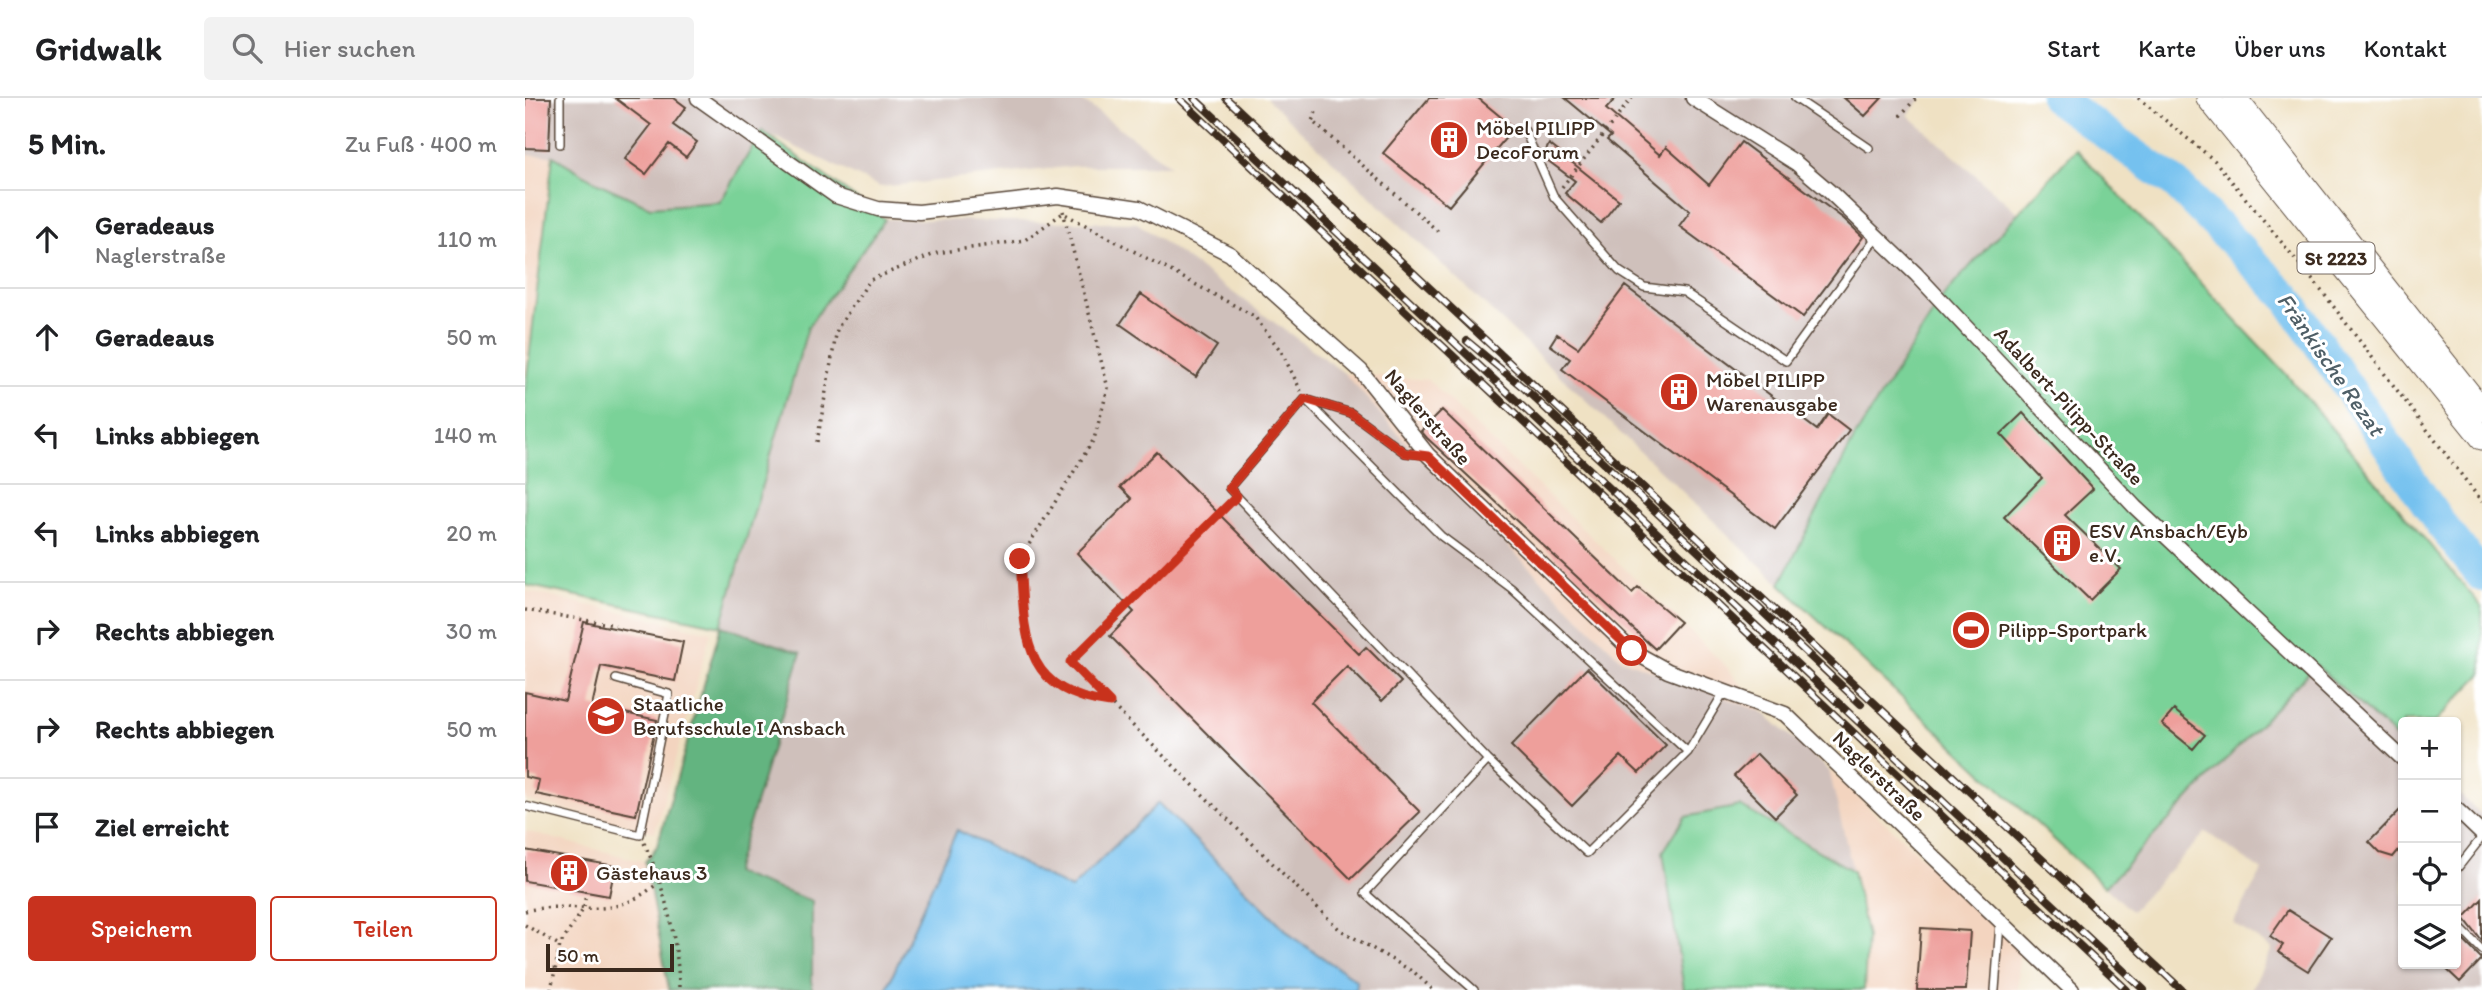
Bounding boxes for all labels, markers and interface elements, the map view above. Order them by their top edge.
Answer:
search box [204,17,694,80]
text: Gridwalk [35,29,162,68]
icon: search [228,29,266,67]
text: Hier suchen [284,32,416,64]
text: Start [2047,34,2100,63]
text: Karte [2138,34,2196,63]
text: Über uns [2234,34,2326,63]
text: Kontakt [2364,34,2447,63]
place label: Möbel PILIPP DecoForum [1476,115,1595,164]
building icon: Möbel PILIPP DecoForum [1428,119,1470,161]
text: 5 Min. [28,125,106,162]
text: Zu Fuß · 400 m [345,130,497,158]
text: Geradeaus [95,209,214,241]
icon: ahead [28,220,66,258]
text: 110 m [437,225,497,253]
text: Naglerstraße [95,241,226,269]
road number: St 2223 [2297,242,2375,274]
water label: Fränkische Rezat [2271,287,2392,443]
icon: ahead [28,318,66,356]
text: Geradeaus [95,321,214,353]
street label: Adalbert-Pilipp-Straße [1989,321,2149,490]
text: 50 m [446,323,497,351]
street label: Naglerstraße [1380,363,1477,470]
place label: Möbel PILIPP Warenausgabe [1706,367,1838,416]
building icon: Möbel PILIPP Warenausgabe [1658,371,1700,413]
icon: left [28,416,66,454]
text: Links abbiegen [95,419,260,451]
text: 140 m [434,421,497,449]
icon: left [28,514,66,552]
text: Links abbiegen [95,517,260,549]
place label: ESV Ansbach/Eyb e.V. [2089,518,2248,567]
text: 20 m [446,519,497,547]
building icon: ESV Ansbach/Eyb e.V. [2041,522,2083,564]
route end [1004,543,1035,574]
sports icon: Pilipp-Sportpark [1950,609,1992,651]
icon: right [28,612,66,650]
text: Rechts abbiegen [95,615,274,647]
text: 30 m [446,617,497,645]
place label: Pilipp-Sportpark [1998,617,2147,642]
route start [1616,635,1647,666]
place label: Staatliche Berufsschule I Ansbach [633,691,845,740]
school or university icon: Staatliche Berufsschule I Ansbach [585,695,627,737]
icon: right [28,710,66,748]
text: Rechts abbiegen [95,713,274,745]
text: 50 m [446,715,497,743]
map controls [2398,717,2461,969]
button: + [2398,717,2461,780]
street label: Naglerstraße [1828,725,1931,826]
button: − [2398,780,2461,843]
icon: arrive [28,808,66,846]
text: Ziel erreicht [95,811,229,843]
button: locate [2398,843,2461,906]
building icon: Gästehaus 3 [548,852,590,894]
place label: Gästehaus 3 [596,860,707,885]
button: Speichern [28,896,256,961]
button: Teilen [270,896,497,961]
button: layers [2398,906,2461,969]
scale bar [546,941,674,973]
text: 50 m [557,944,599,967]

